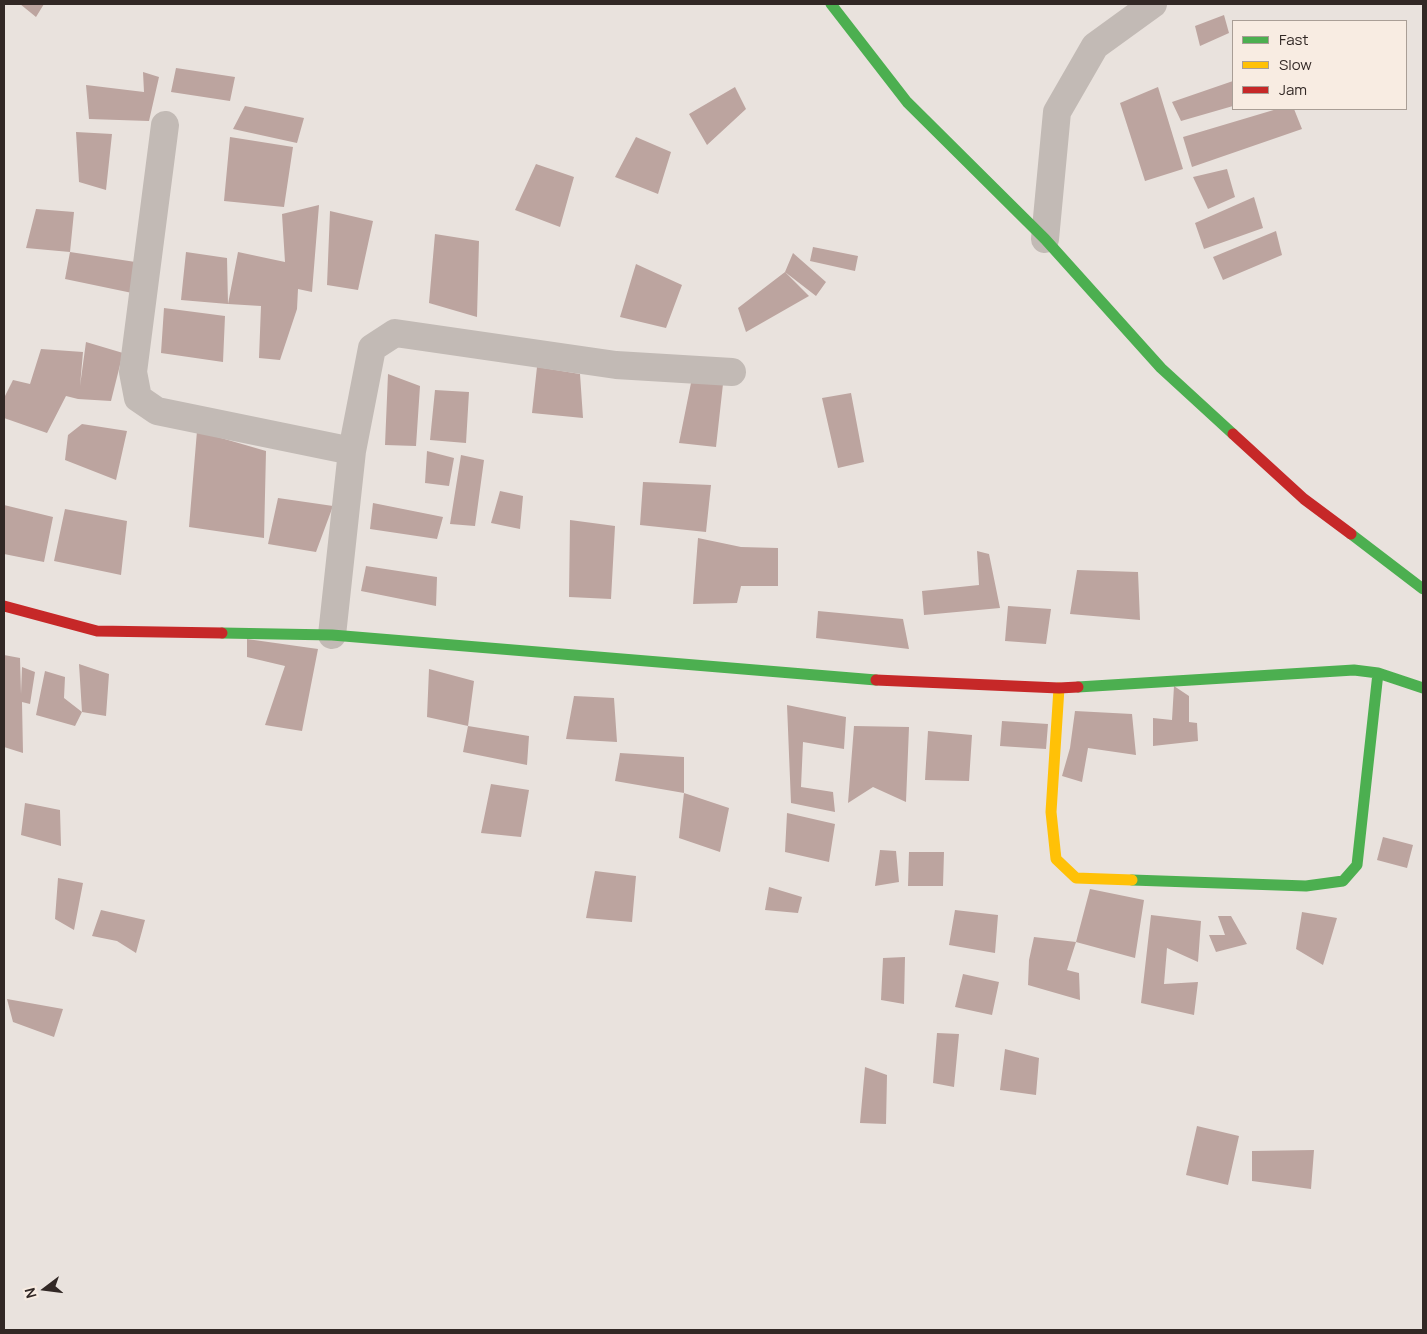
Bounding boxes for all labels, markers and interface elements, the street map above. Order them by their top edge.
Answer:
legend [1232,20,1407,110]
text: Fast [1279,29,1308,50]
text: Slow [1279,54,1312,75]
text: Jam [1279,79,1307,100]
north arrow [20,1264,70,1314]
text: N [20,1286,41,1300]

